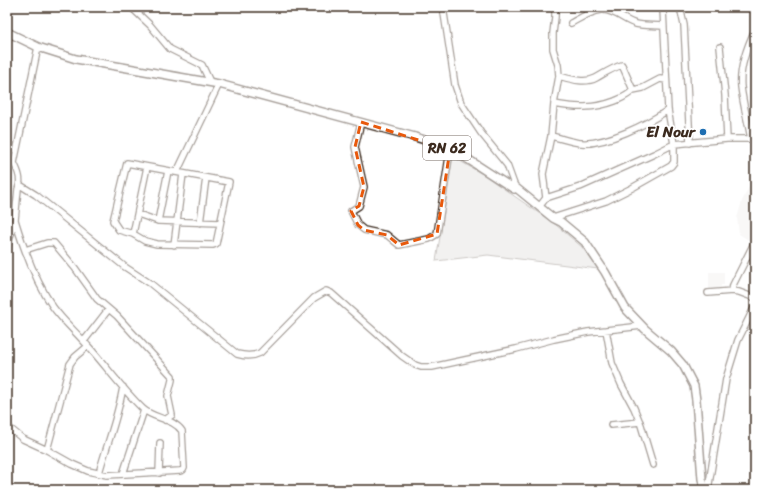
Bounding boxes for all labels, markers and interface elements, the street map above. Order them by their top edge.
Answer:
place label: El Nour [646,119,697,145]
marker: El Nour [698,127,708,137]
road number: RN 62 [423,136,471,160]

